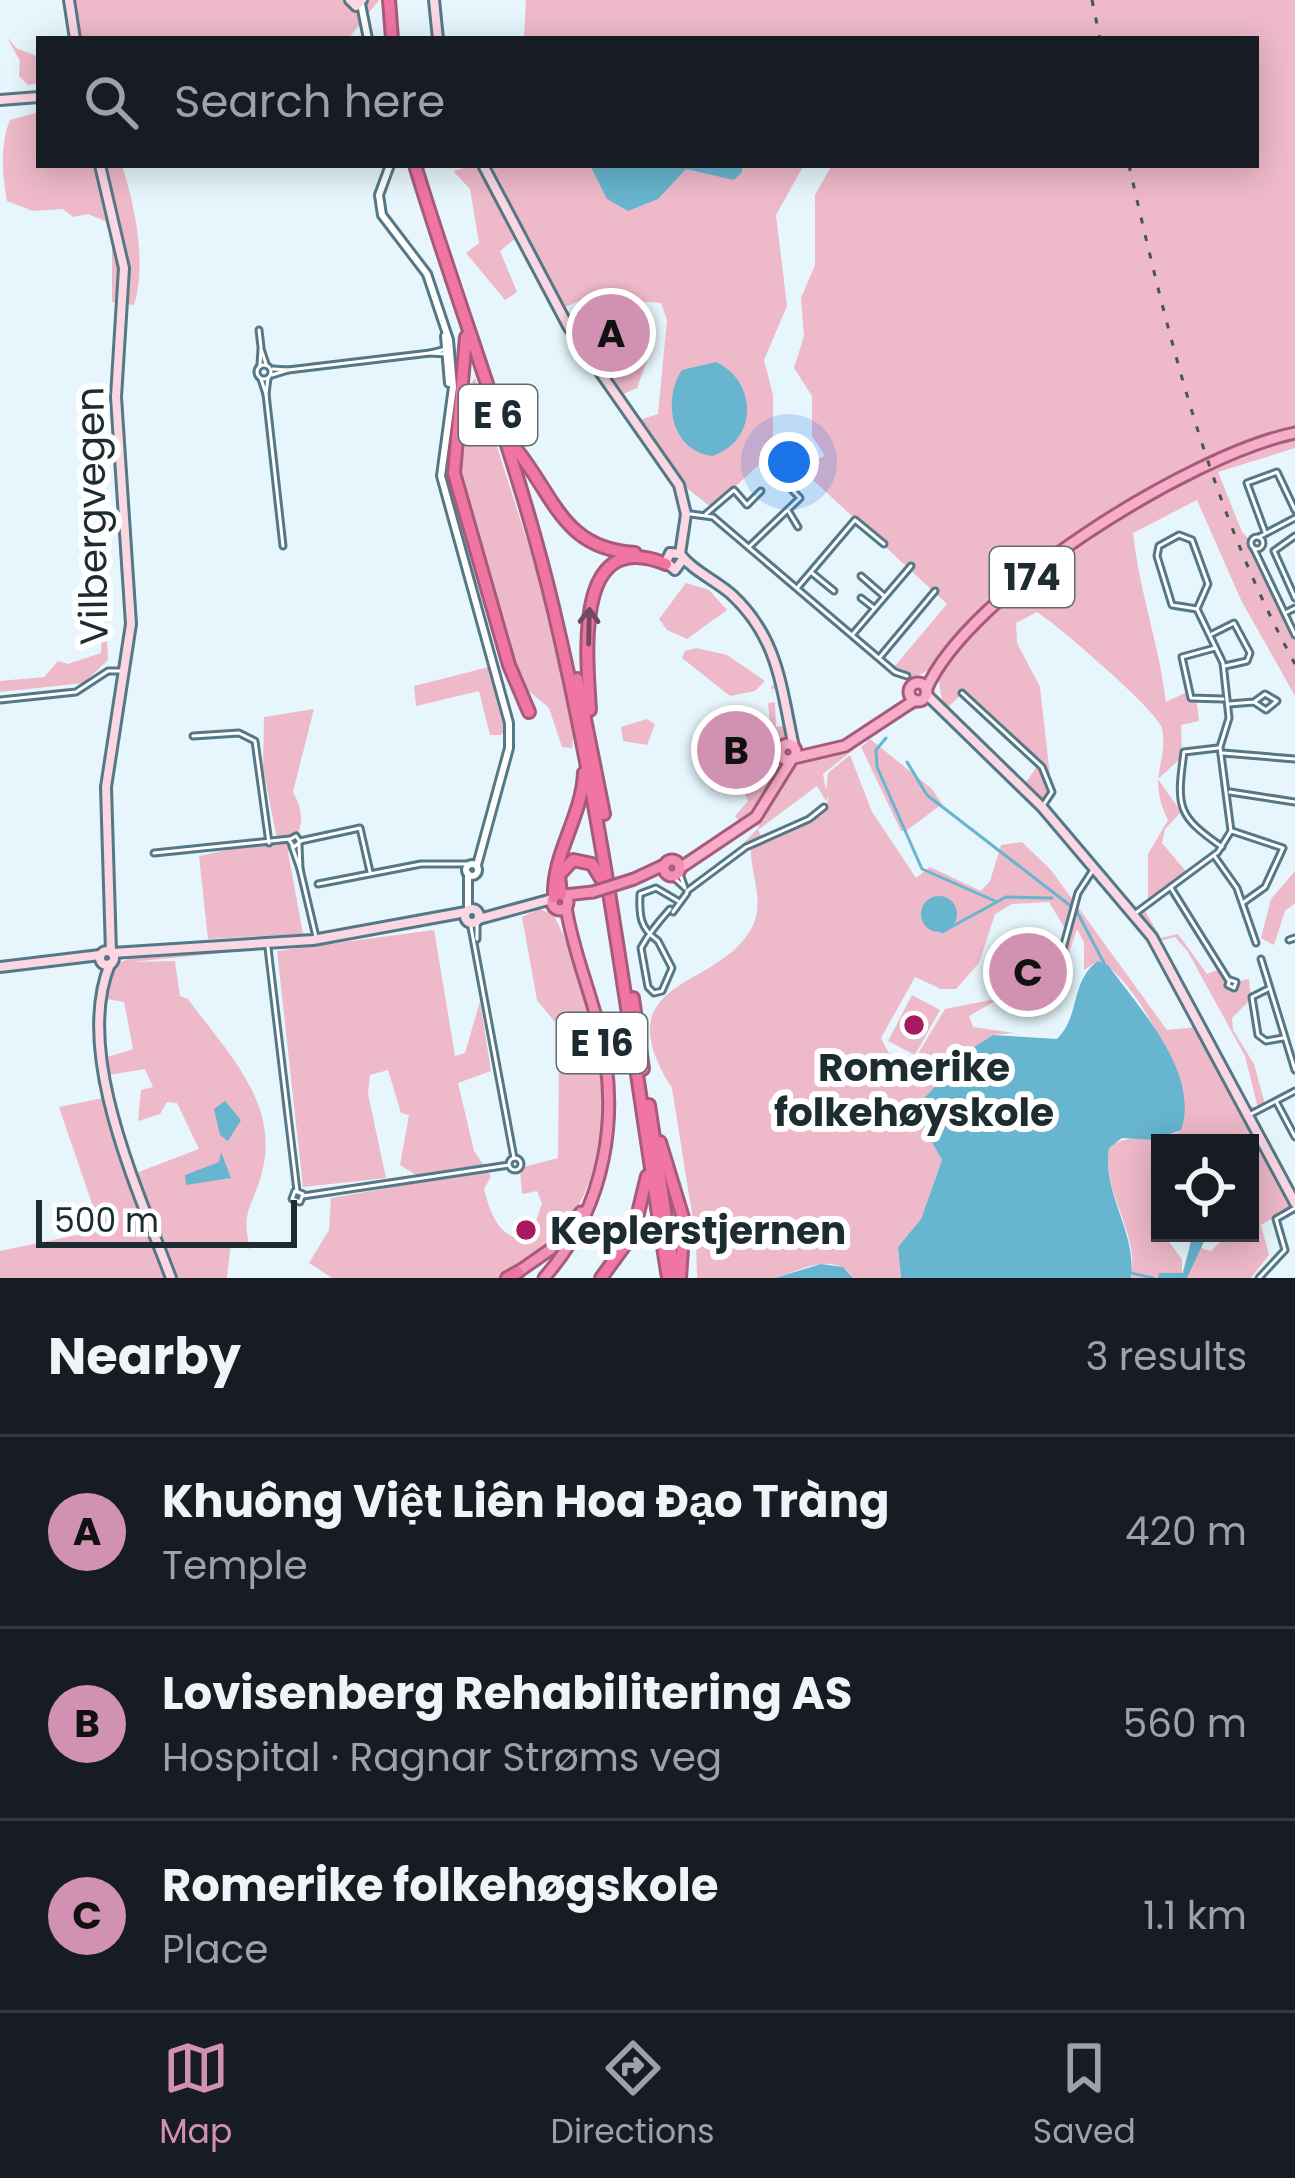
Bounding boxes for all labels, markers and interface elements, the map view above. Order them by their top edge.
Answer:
search box [36,36,1259,168]
icon: search [78,69,144,135]
text: Search here [174,70,445,133]
pin: A [572,288,650,378]
road number: E 6 [459,385,537,445]
street label: Vilbergvegen [62,386,122,646]
your location [759,432,819,492]
road number: 174 [990,547,1074,607]
one-way arrow [578,607,600,646]
pin: B [697,705,775,795]
pin: C [989,927,1067,1017]
marker: Romerike folkehøyskole [901,1012,927,1038]
road number: E 16 [557,1013,647,1073]
place label: Romerike folkehøyskole [774,1040,1054,1140]
map controls [1151,1134,1259,1242]
button: locate [1151,1134,1259,1242]
scale bar [36,1194,297,1247]
text: 500 m [54,1197,159,1244]
place label: Keplerstjernen [550,1203,846,1258]
marker: Keplerstjernen [513,1217,539,1243]
text: Nearby [48,1320,241,1392]
text: 3 results [1085,1329,1247,1384]
text: Khuông Việt Liên Hoa Đạo Tràng [162,1470,890,1533]
text: A [73,1504,101,1559]
text: 420 m [1125,1504,1247,1559]
text: Temple [162,1538,308,1593]
text: Lovisenberg Rehabilitering AS [162,1662,852,1725]
text: B [74,1696,100,1751]
text: 560 m [1123,1696,1247,1751]
text: Hospital · Ragnar Strøms veg [162,1730,722,1785]
text: Romerike folkehøgskole [162,1854,718,1917]
text: C [72,1888,102,1943]
text: 1.1 km [1143,1888,1247,1943]
text: Place [162,1922,268,1977]
tab: Map [159,2035,232,2157]
tab: Directions [551,2035,714,2157]
tab: Saved [1033,2035,1136,2157]

